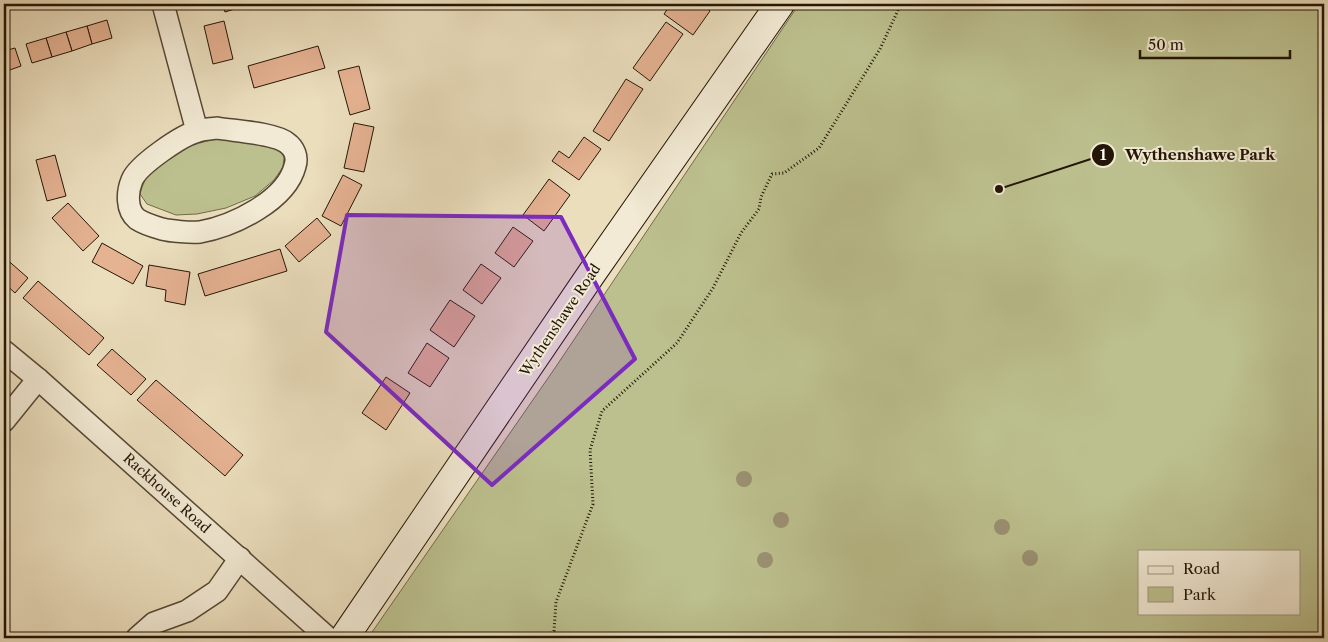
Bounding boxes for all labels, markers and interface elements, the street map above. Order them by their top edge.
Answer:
scale bar [1140,28,1290,60]
text: 50 m [1148,35,1184,54]
callout: Wythenshawe Park [1090,140,1286,170]
text: 1 [1100,145,1107,164]
text: Wythenshawe Park [1124,145,1276,164]
street label: Wythenshawe Road [515,260,605,381]
street label: Rackhouse Road [120,449,215,537]
legend [1138,550,1300,614]
text: Road [1183,559,1220,578]
text: Park [1183,585,1217,604]

